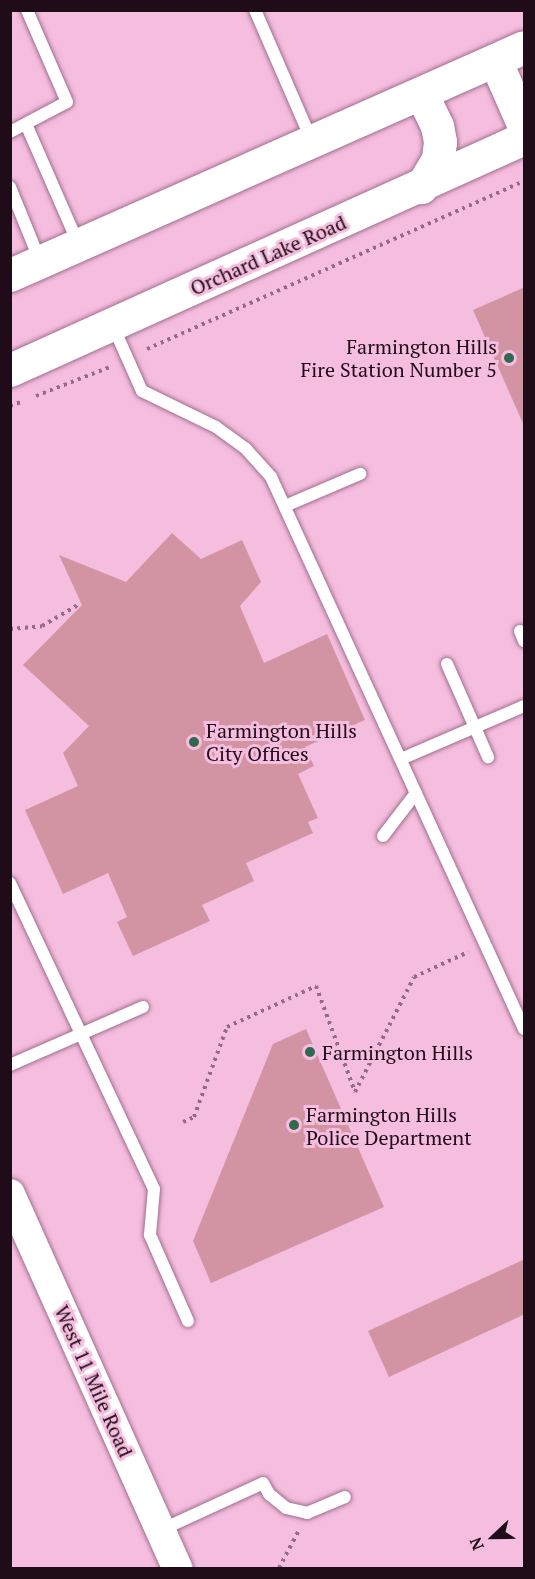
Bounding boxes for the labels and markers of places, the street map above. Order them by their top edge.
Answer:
place label: Farmington Hills Fire Station Number 5 [300,334,497,381]
marker: Farmington Hills Fire Station Number 5 [502,351,516,365]
place label: Farmington Hills City Offices [206,718,357,765]
marker: Farmington Hills City Offices [187,735,201,749]
place label: Farmington Hills [322,1040,473,1064]
marker: Farmington Hills [303,1045,317,1059]
place label: Farmington Hills Police Department [306,1102,472,1149]
marker: Farmington Hills Police Department [287,1118,301,1132]

